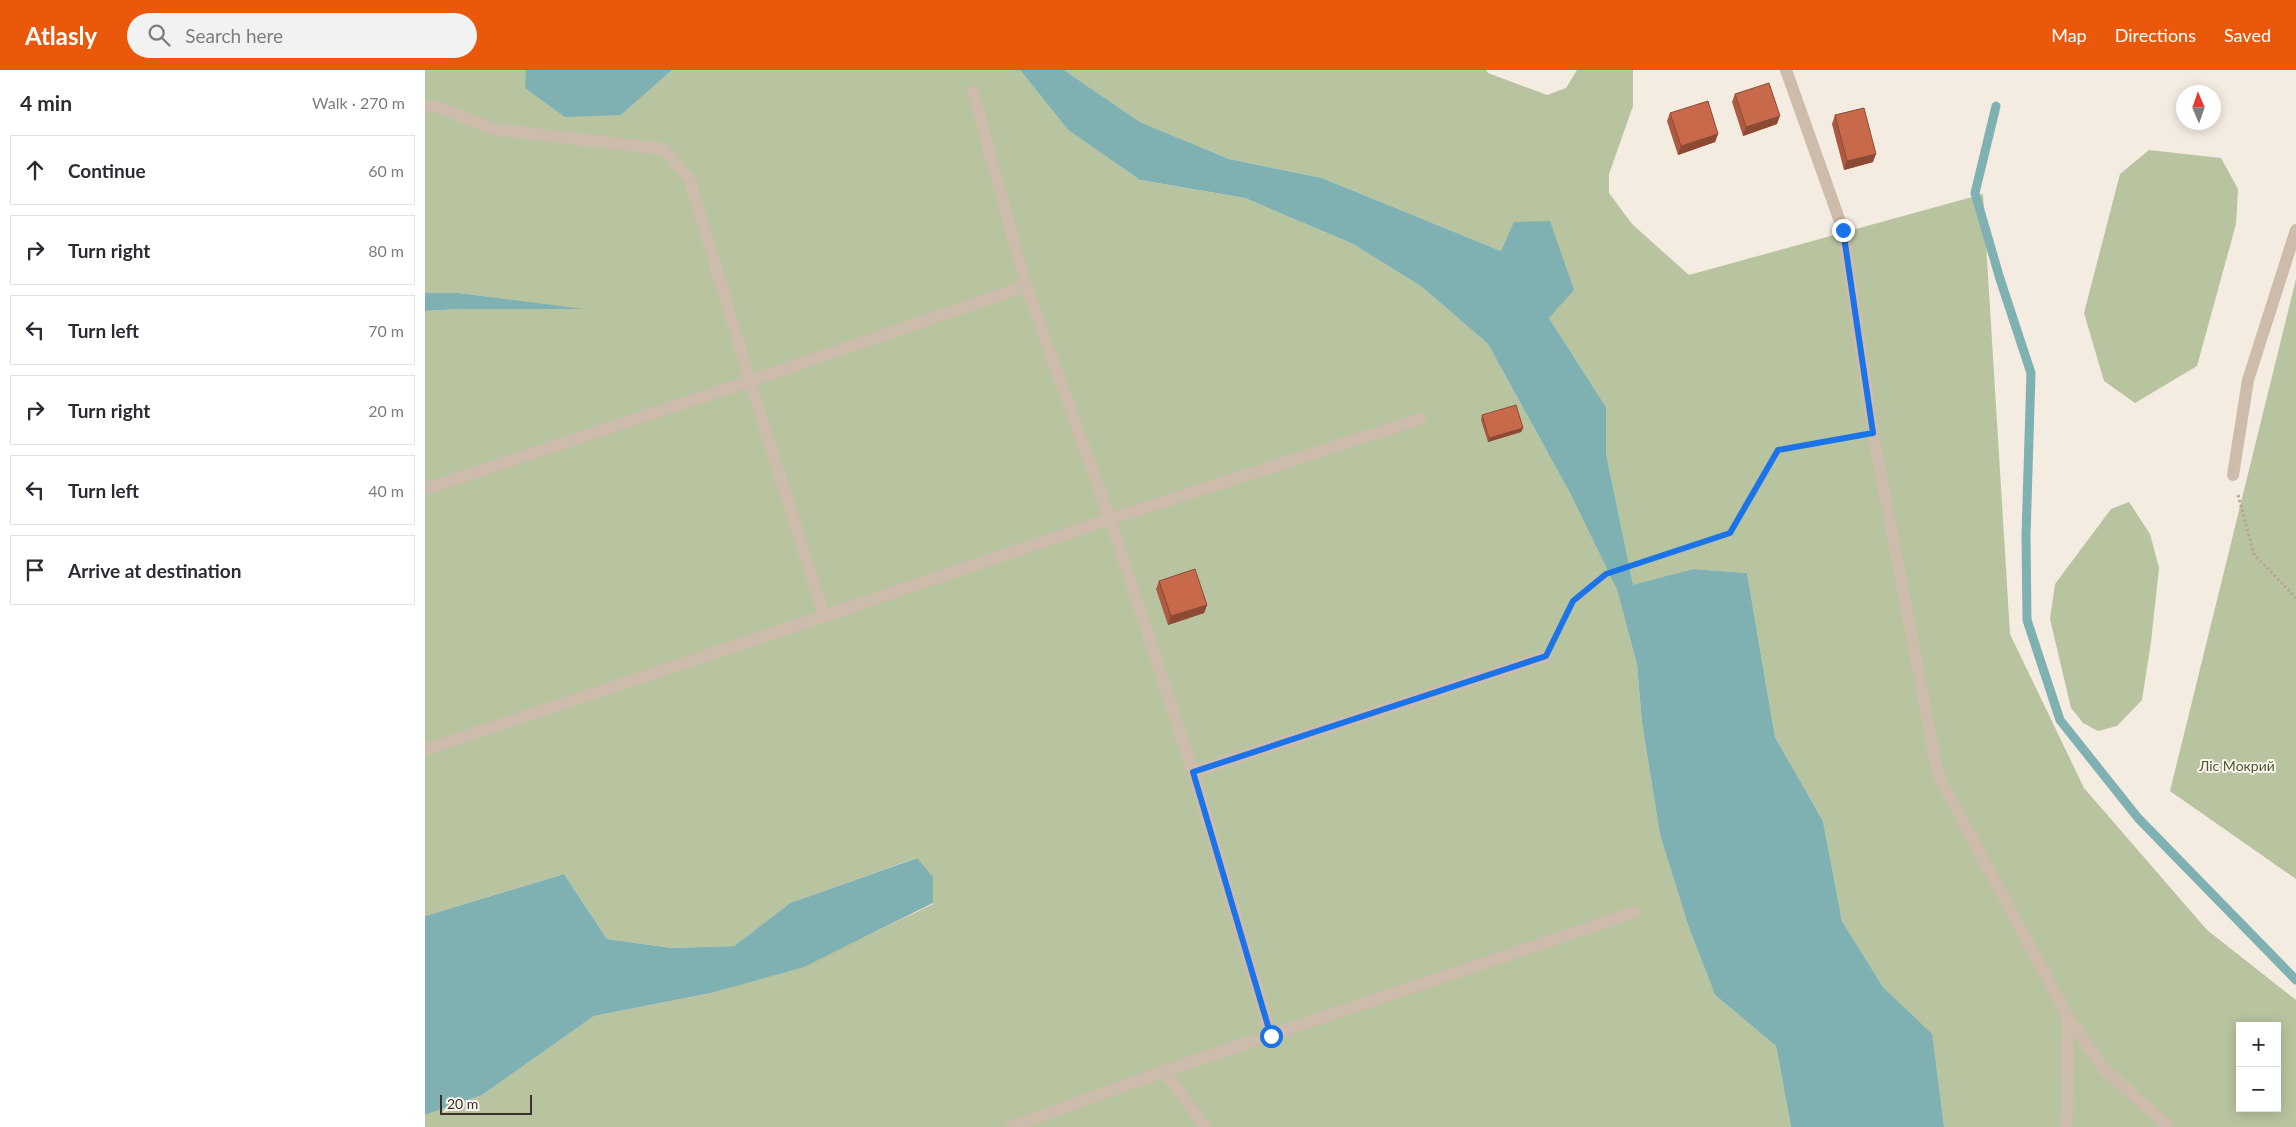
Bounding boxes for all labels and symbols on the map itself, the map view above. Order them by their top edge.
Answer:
north arrow [2176,85,2221,130]
route end [1832,219,1855,242]
park label: Ліс Мокрий [2198,757,2275,774]
route start [1260,1025,1283,1048]
scale bar [440,1092,533,1115]

